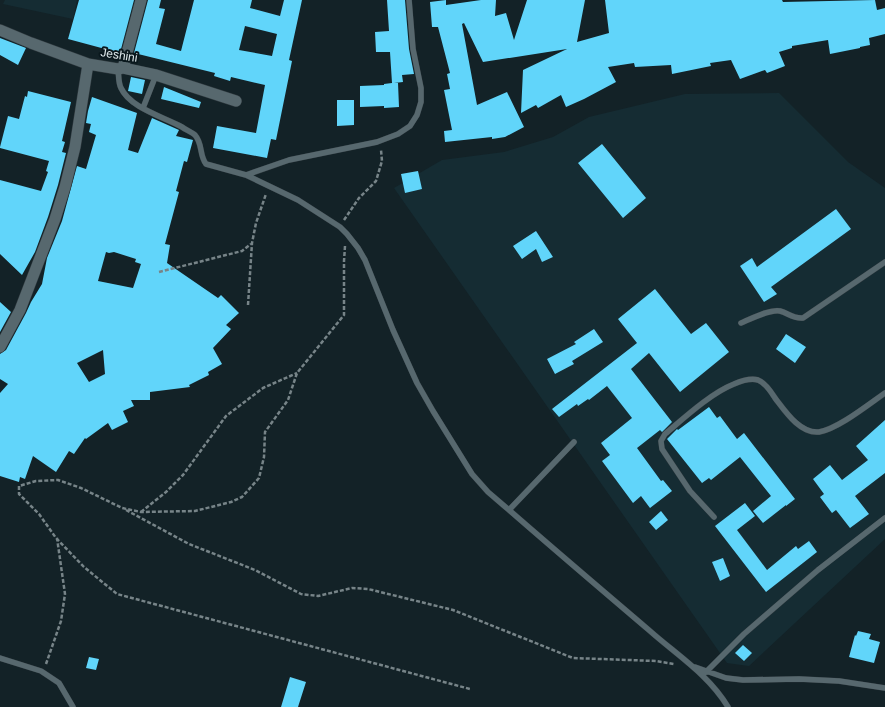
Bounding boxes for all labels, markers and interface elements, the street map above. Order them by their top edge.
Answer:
street label: Jeshini [99,45,139,65]

